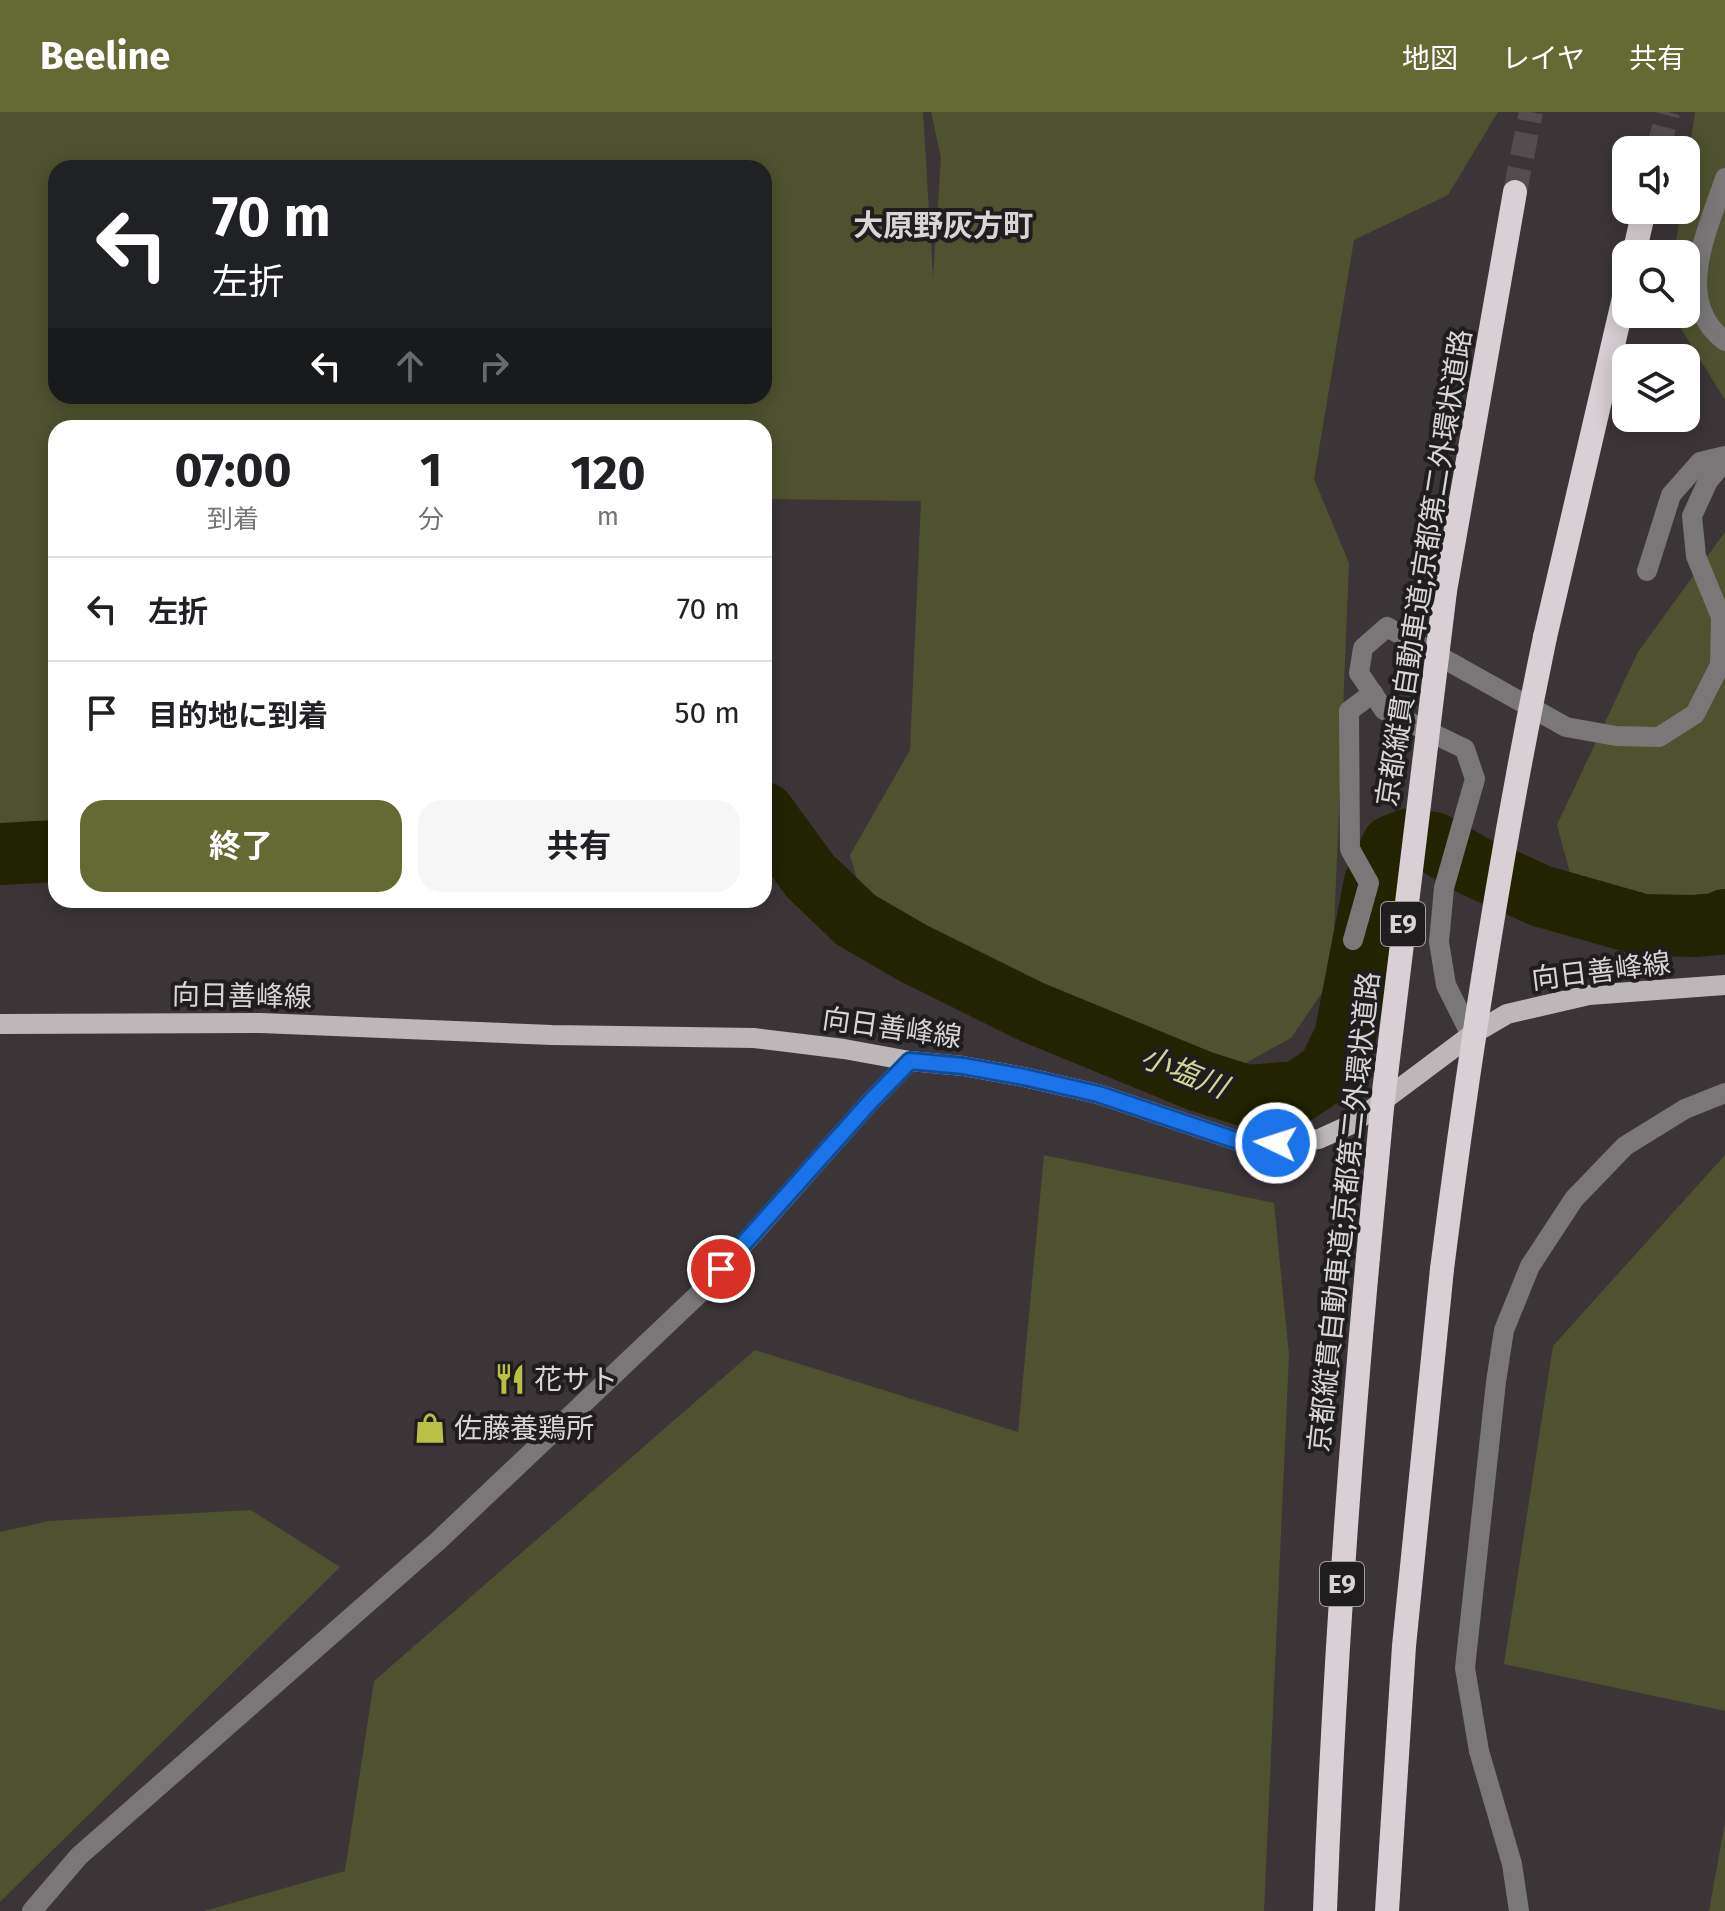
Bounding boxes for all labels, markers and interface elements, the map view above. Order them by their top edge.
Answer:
text: Beeline [40,33,170,79]
text: 地図 [1402,42,1458,75]
text: レイヤ [1502,42,1585,75]
text: 共有 [1629,42,1685,75]
map controls [1612,136,1700,432]
button: sound [1612,136,1700,224]
text: 70 m [212,184,331,251]
icon: left [80,192,184,296]
district label: 大原野灰方町 [853,208,1033,244]
button: search [1612,240,1700,328]
text: 左折 [212,260,284,304]
street label: 京都縦貫自動車道;京都第二外環状道路 [1370,327,1478,809]
icon: left [304,344,348,388]
icon: ahead [388,344,432,388]
icon: right [472,344,516,388]
button: layers [1612,344,1700,432]
text: 07:00 [174,441,292,499]
text: 1 [420,441,442,499]
text: 120 [570,444,646,502]
text: m [597,501,619,532]
text: 到着 [207,504,259,535]
text: 分 [418,504,444,535]
icon: left [80,587,124,631]
text: 70 m [677,591,740,627]
text: 左折 [148,594,208,630]
icon: arrive [80,691,124,735]
text: 50 m [675,695,740,731]
text: 目的地に到着 [148,698,328,734]
button: 終了 [80,800,402,892]
button: 共有 [418,800,740,892]
road number: E9 [1381,902,1425,946]
street label: 向日善峰線 [1530,946,1672,996]
street label: 京都縦貫自動車道;京都第二外環状道路 [1302,970,1386,1454]
street label: 向日善峰線 [172,978,312,1014]
street label: 向日善峰線 [820,1002,964,1054]
water label: 小塩川 [1136,1038,1235,1107]
position arrow [1234,1101,1318,1185]
pin [687,1235,755,1303]
icon: arrive [699,1247,743,1291]
restaurant icon: 花サト [493,1362,527,1396]
place label: 花サト [534,1363,618,1396]
shop icon: 佐藤養鶏所 [413,1411,447,1445]
place label: 佐藤養鶏所 [454,1412,594,1445]
road number: E9 [1320,1562,1364,1606]

